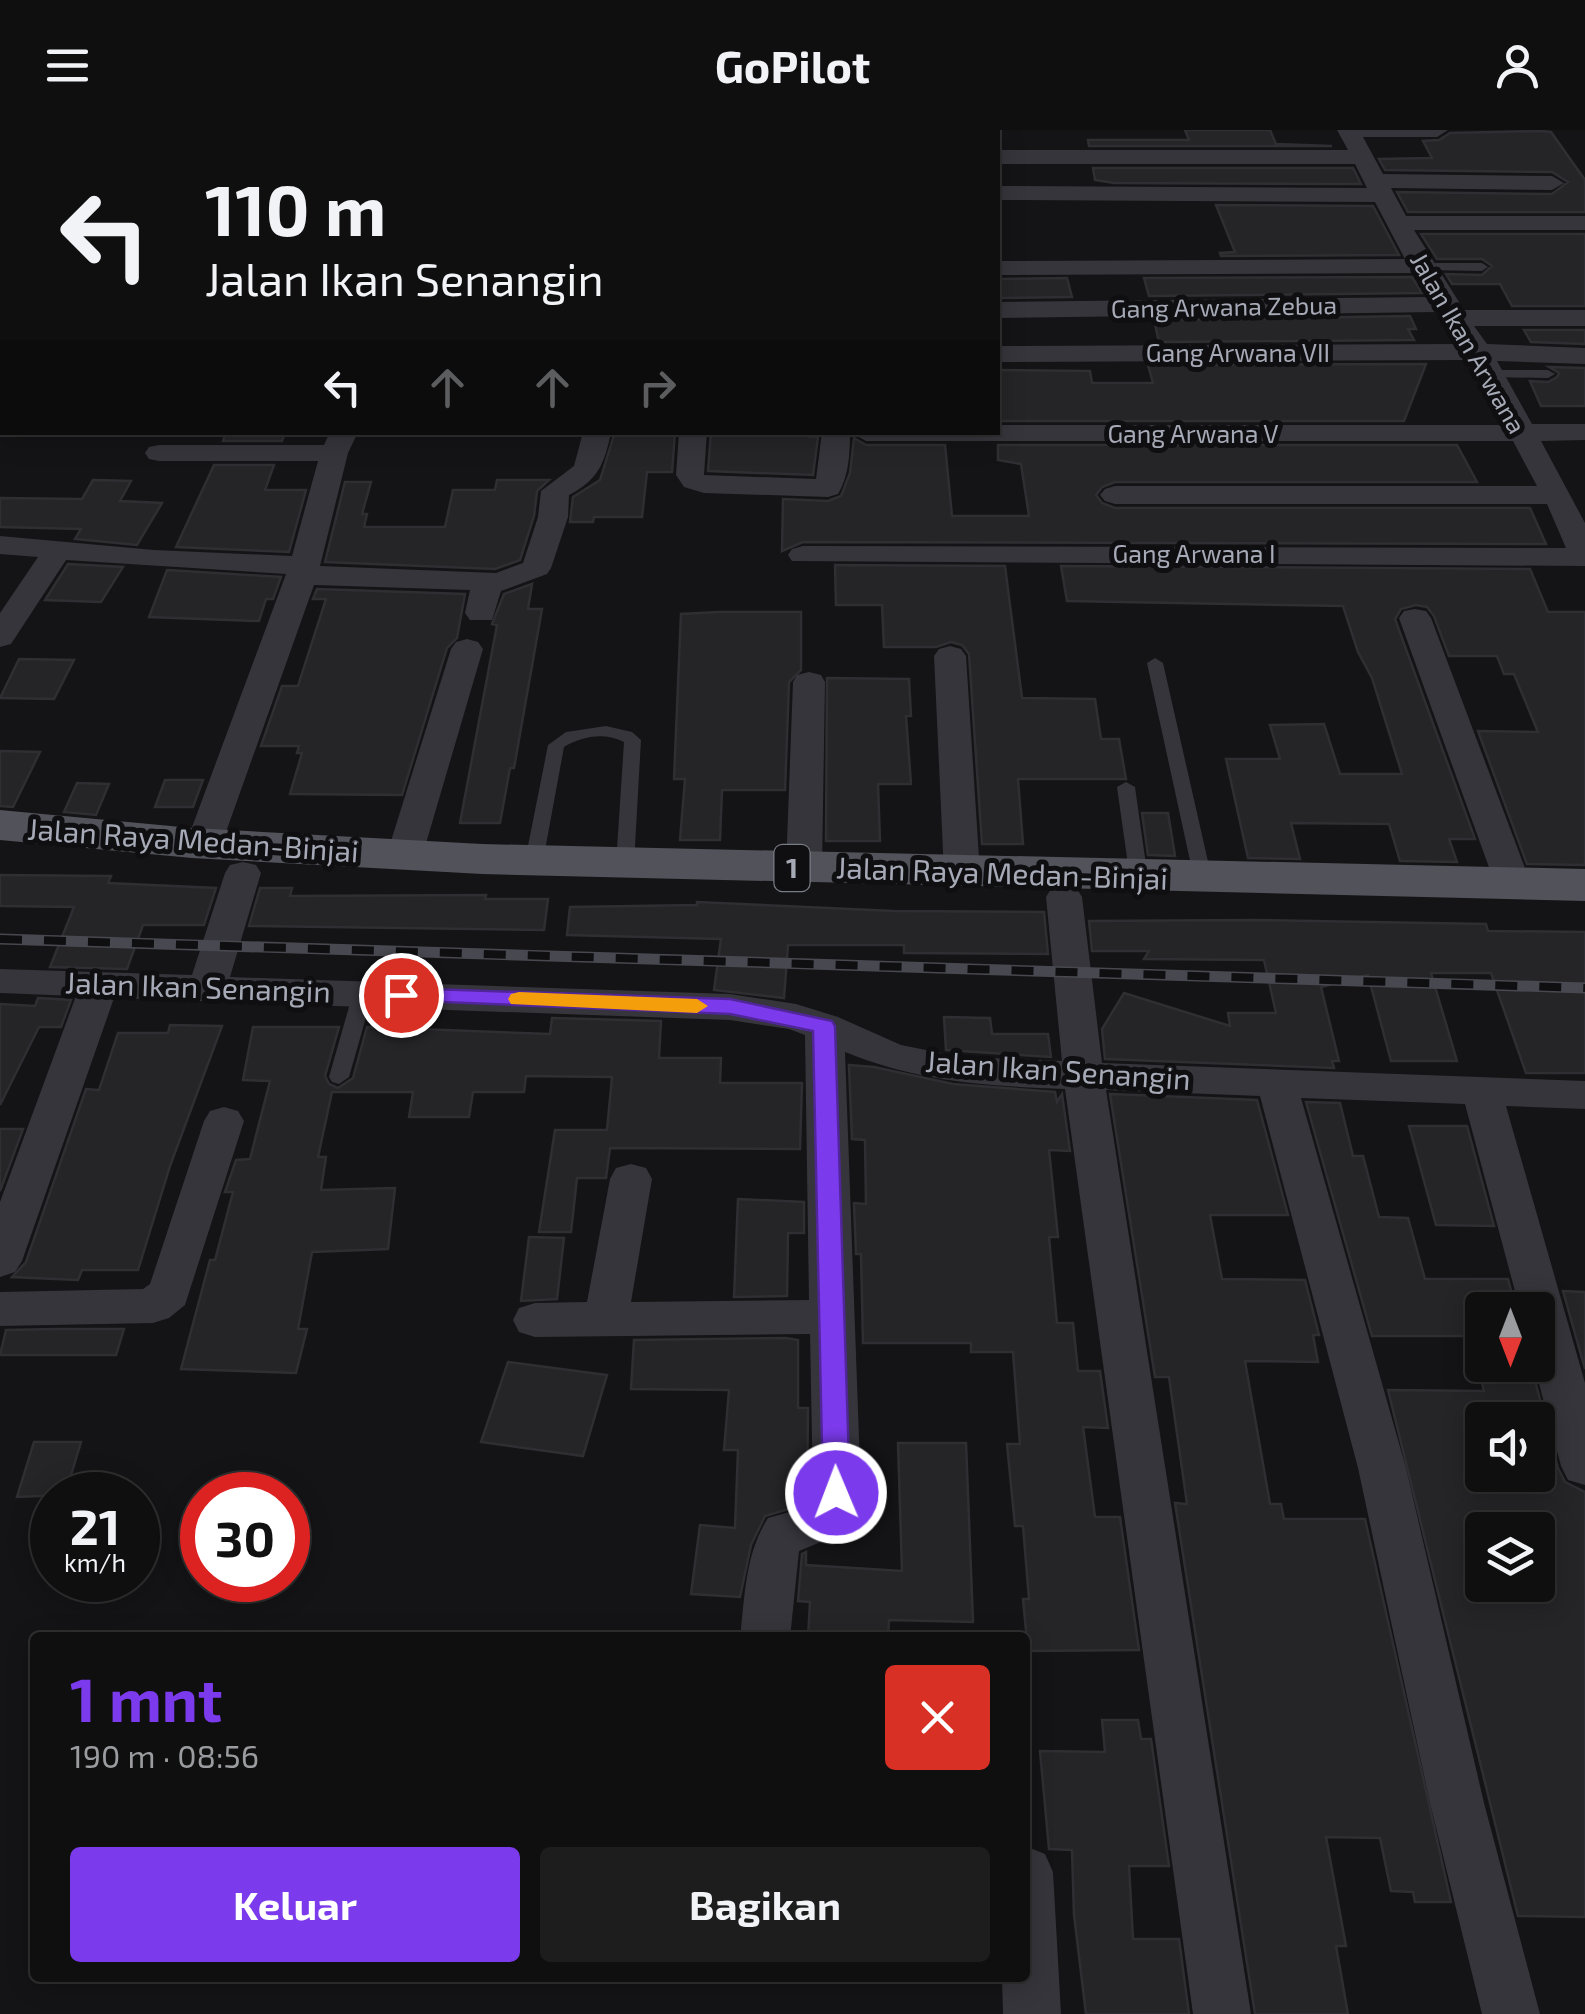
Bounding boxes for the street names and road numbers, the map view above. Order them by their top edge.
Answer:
street label: Jalan Ikan Arwana [1405,247,1533,438]
street label: Gang Arwana Zebua [1111,289,1337,323]
street label: Gang Arwana VII [1146,337,1330,367]
street label: Gang Arwana V [1107,418,1279,448]
street label: Gang Arwana I [1112,538,1276,568]
street label: Jalan Raya Medan-Binjai [26,809,360,869]
road number: 1 [774,845,810,891]
street label: Jalan Raya Medan-Binjai [836,848,1169,896]
street label: Jalan Ikan Senangin [65,963,332,1009]
street label: Jalan Ikan Senangin [924,1042,1192,1096]

